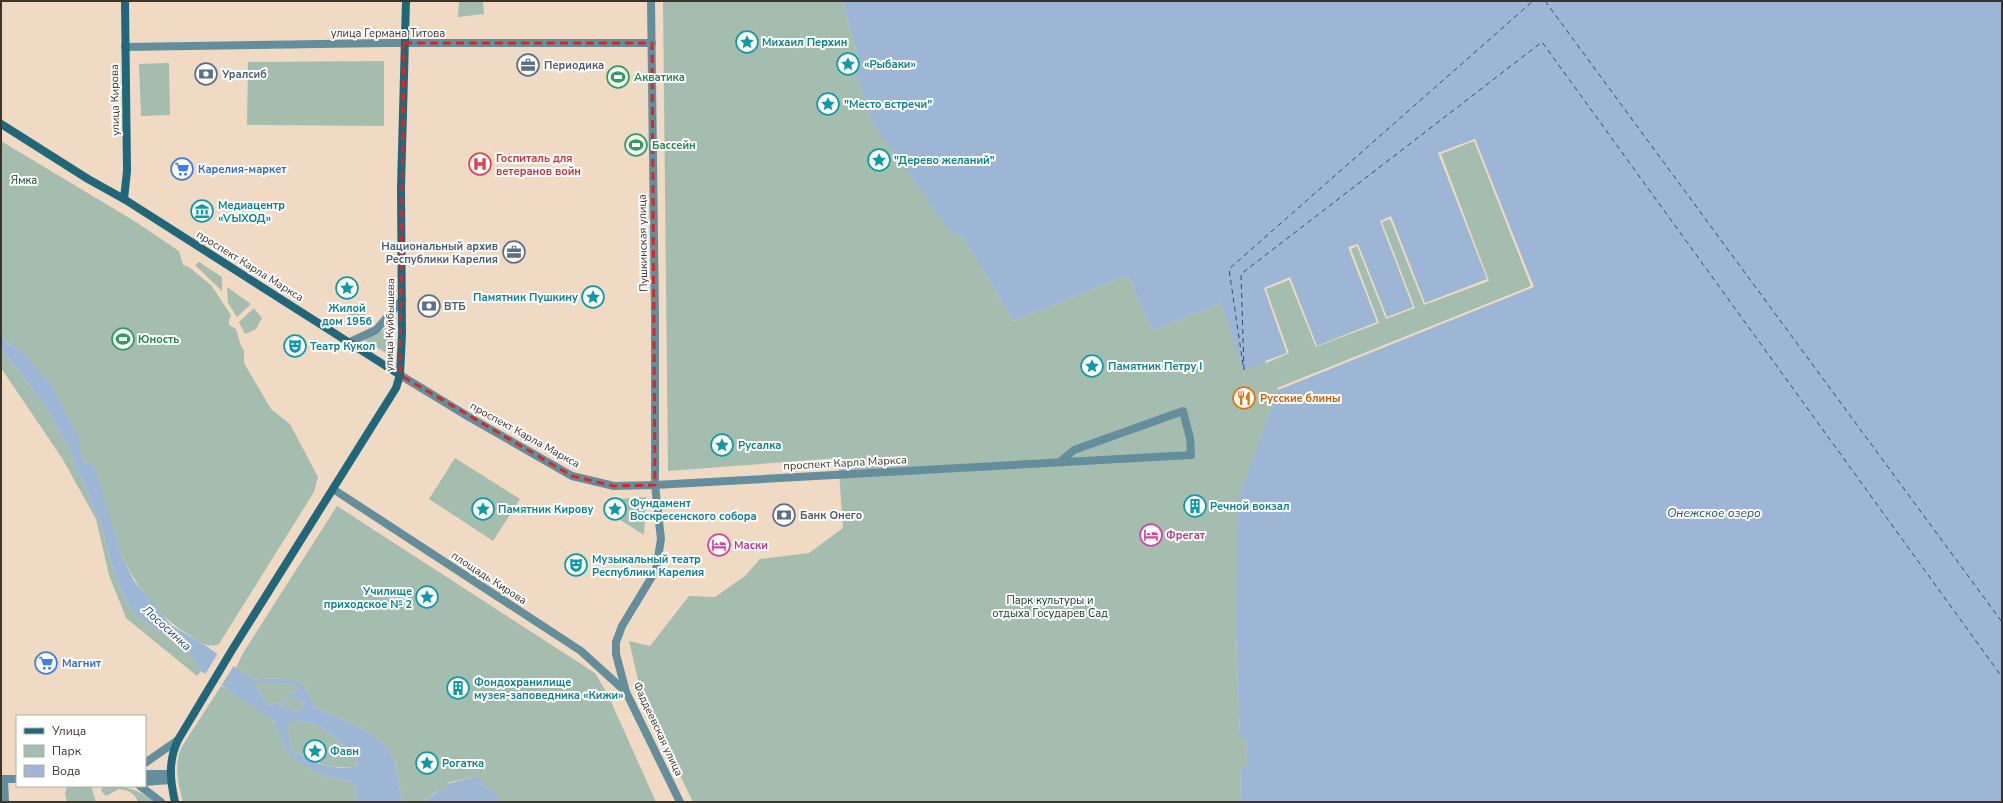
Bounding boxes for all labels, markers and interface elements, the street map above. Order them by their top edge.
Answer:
street label: улица Германа Титова [331,26,445,41]
place icon: Михаил Перхин [734,29,760,55]
place label: Михаил Перхин [762,35,847,50]
place icon: «Рыбаки» [835,51,861,77]
office icon: Периодика [515,52,541,78]
place label: «Рыбаки» [864,57,916,72]
place label: Периодика [544,58,604,73]
bank icon: Уралсиб [193,61,219,87]
street label: улица Кирова [107,64,123,136]
sports icon: Акватика [605,64,631,90]
place label: Уралсиб [221,67,267,82]
place label: Акватика [634,70,685,85]
place icon: "Место встречи" [815,91,841,117]
place label: "Место встречи" [844,97,932,112]
sports icon: Бассейн [623,132,649,158]
place label: Бассейн [652,138,696,153]
place icon: "Дерево желаний" [866,147,892,173]
hospital icon: Госпиталь для ветеранов войн [467,151,493,177]
place label: Госпиталь для ветеранов войн [496,151,581,179]
place label: "Дерево желаний" [894,153,995,168]
supermarket icon: Карелия-маркет [169,156,195,182]
place label: Карелия-маркет [198,162,287,177]
park label: Ямка [11,173,37,188]
street label: Пушкинская улица [635,194,651,292]
museum icon: Медиацентр «ѴЫХОД» [189,198,215,224]
place label: Медиацентр «ѴЫХОД» [218,198,285,226]
street label: проспект Карла Маркса [194,227,306,305]
place label: Национальный архив Республики Карелия [381,239,498,267]
office icon: Национальный архив Республики Карелия [501,239,527,265]
place icon: Жилой дом 1956 [334,275,360,301]
street label: улица Куйбышева [382,278,398,372]
place icon: Памятник Пушкину [580,284,606,310]
place label: Памятник Пушкину [473,290,578,305]
bank icon: ВТБ [416,293,442,319]
place label: ВТБ [444,299,466,314]
place label: Жилой дом 1956 [322,301,372,329]
sports icon: Юность [110,326,136,352]
place label: Юность [138,332,179,347]
theatre icon: Театр Кукол [282,333,308,359]
place label: Театр Кукол [310,339,375,354]
place icon: Памятник Петру I [1079,353,1105,379]
place label: Памятник Петру I [1108,359,1202,374]
restaurant icon: Русские блины [1231,385,1257,411]
place label: Русские блины [1260,391,1340,406]
street label: проспект Карла Маркса [467,399,583,472]
place icon: Русалка [709,432,735,458]
place label: Русалка [738,438,781,453]
street label: проспект Карла Маркса [783,452,907,474]
building icon: Речной вокзал [1182,493,1208,519]
place icon: Памятник Кирову [470,496,496,522]
place icon: Фундамент Воскресенского собора [602,496,628,522]
place label: Фундамент Воскресенского собора [630,496,757,524]
place label: Речной вокзал [1210,499,1290,514]
place label: Памятник Кирову [498,502,594,517]
bank icon: Банк Онего [771,502,797,528]
water label: Онежское озеро [1667,505,1761,521]
place label: Банк Онего [800,508,862,523]
hotel icon: Фрегат [1138,522,1164,548]
place label: Фрегат [1166,528,1206,543]
hotel icon: Маски [706,532,732,558]
place label: Маски [734,538,768,553]
street label: площадь Кирова [448,548,530,608]
theatre icon: Музыкальный театр Республики Карелия [563,552,589,578]
place label: Музыкальный театр Республики Карелия [592,552,704,580]
place label: Училище приходское № 2 [324,584,412,612]
place icon: Училище приходское № 2 [414,584,440,610]
park label: Парк культуры и отдыха Государев Сад [992,593,1108,621]
water label: Лососинка [138,601,195,654]
supermarket icon: Магнит [33,650,59,676]
place label: Магнит [62,656,102,671]
building icon: Фондохранилище музея-заповедника «Кижи» [445,675,471,701]
place label: Фондохранилище музея-заповедника «Кижи» [474,675,624,703]
street label: Фаддеевская улица [630,679,686,779]
legend [16,715,146,787]
text: Улица [51,723,86,739]
place icon: Фавн [302,738,328,764]
text: Парк [52,743,82,759]
place label: Фавн [330,744,359,759]
place icon: Рогатка [414,750,440,776]
place label: Рогатка [442,756,484,771]
text: Вода [52,763,80,779]

